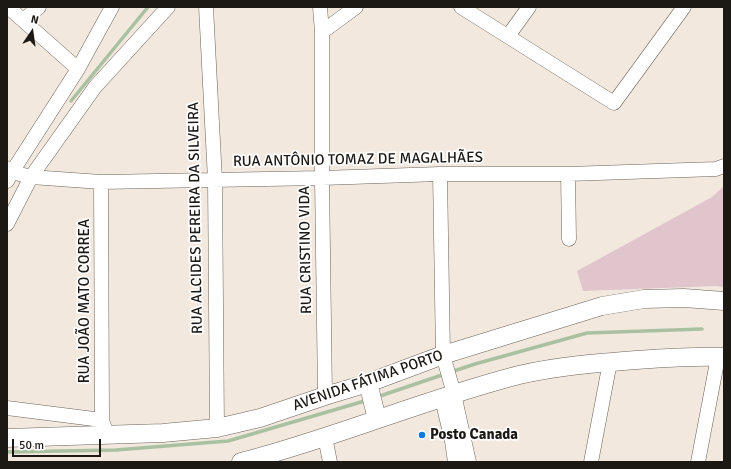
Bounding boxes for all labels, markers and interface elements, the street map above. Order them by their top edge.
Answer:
north arrow [12,12,52,52]
text: N [30,13,40,27]
street label: RUA ALCIDES PEREIRA DA SILVEIRA [185,102,207,334]
street label: RUA ANTÔNIO TOMAZ DE MAGALHÃES [233,149,483,171]
street label: RUA CRISTINO VIDA [296,186,316,314]
street label: RUA JOÃO MATO CORREA [76,219,94,383]
street label: AVENIDA FÁTIMA PORTO [291,347,445,415]
place label: Posto Canada [430,426,518,444]
marker: Posto Canada [417,430,427,440]
scale bar [14,431,103,457]
text: 50 m [19,438,44,453]

